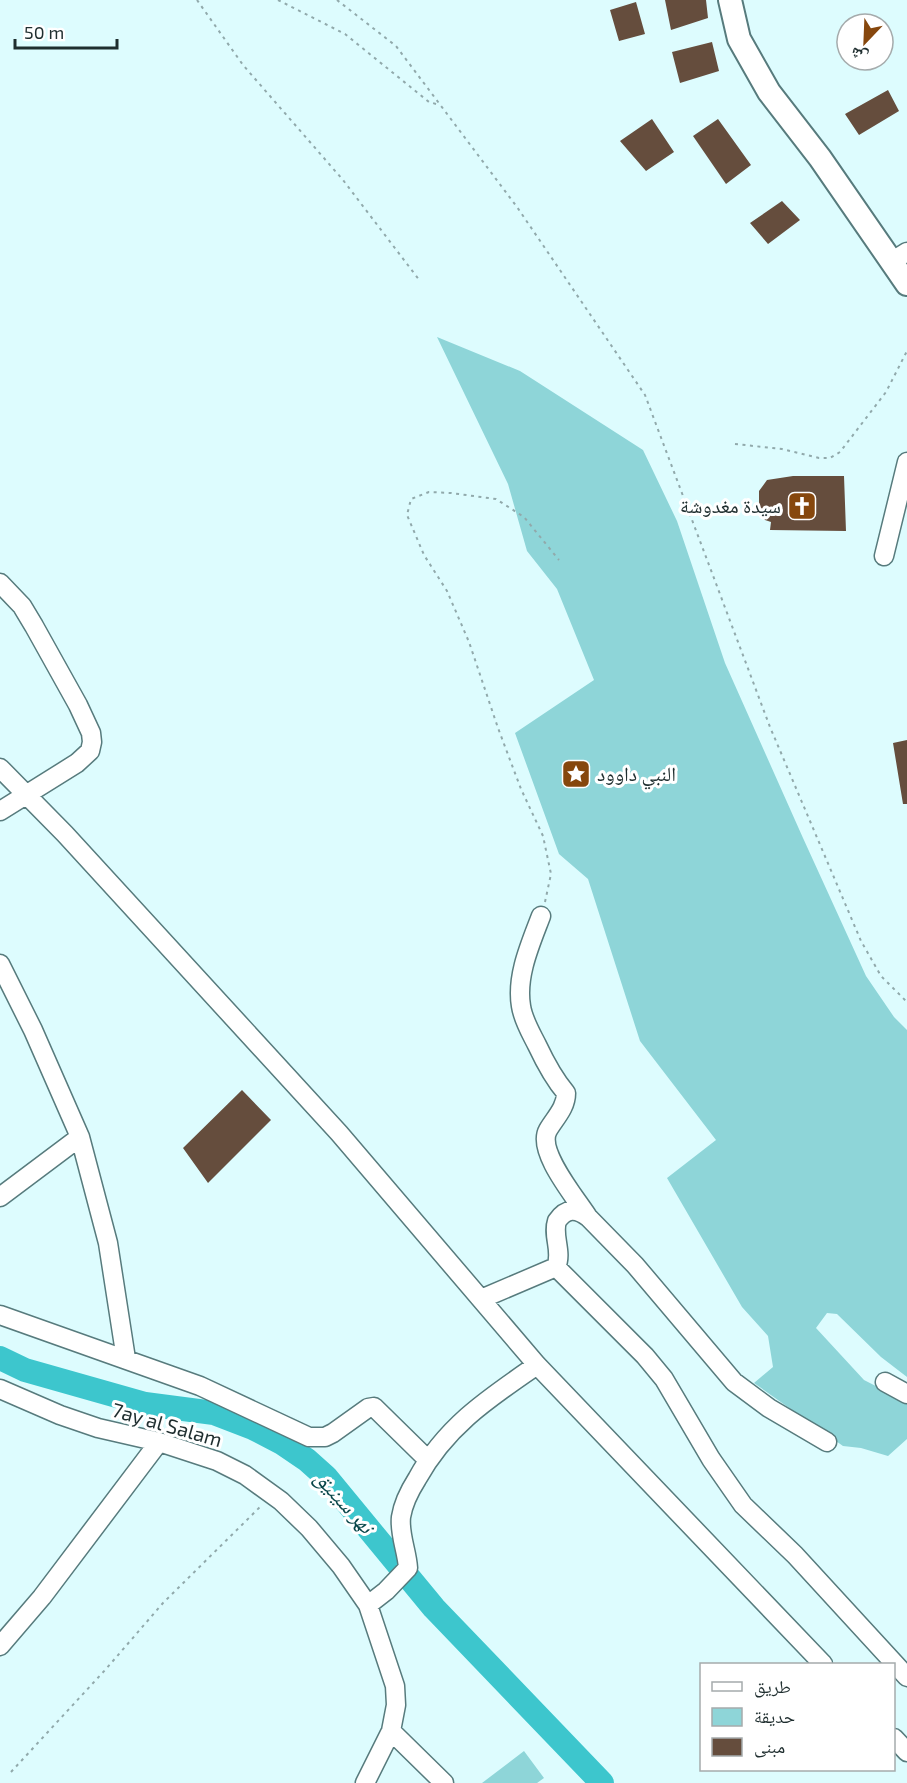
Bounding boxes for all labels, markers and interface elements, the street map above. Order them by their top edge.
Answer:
scale bar [15,12,117,50]
north arrow [835,12,895,72]
text: 50 m [24,21,64,43]
text: ش [847,43,871,68]
church icon: سيدة مغدوشة [786,490,818,522]
place label: سيدة مغدوشة [680,493,781,517]
place icon: النبي داوود [560,758,592,790]
place label: النبي داوود [597,761,676,790]
street label: 7ay al Salam [109,1397,225,1451]
water label: نهر سينيق [309,1465,382,1541]
legend [700,1663,895,1771]
text: طريق [754,1675,791,1698]
text: حديقة [754,1705,795,1727]
text: مبنى [754,1735,785,1758]

